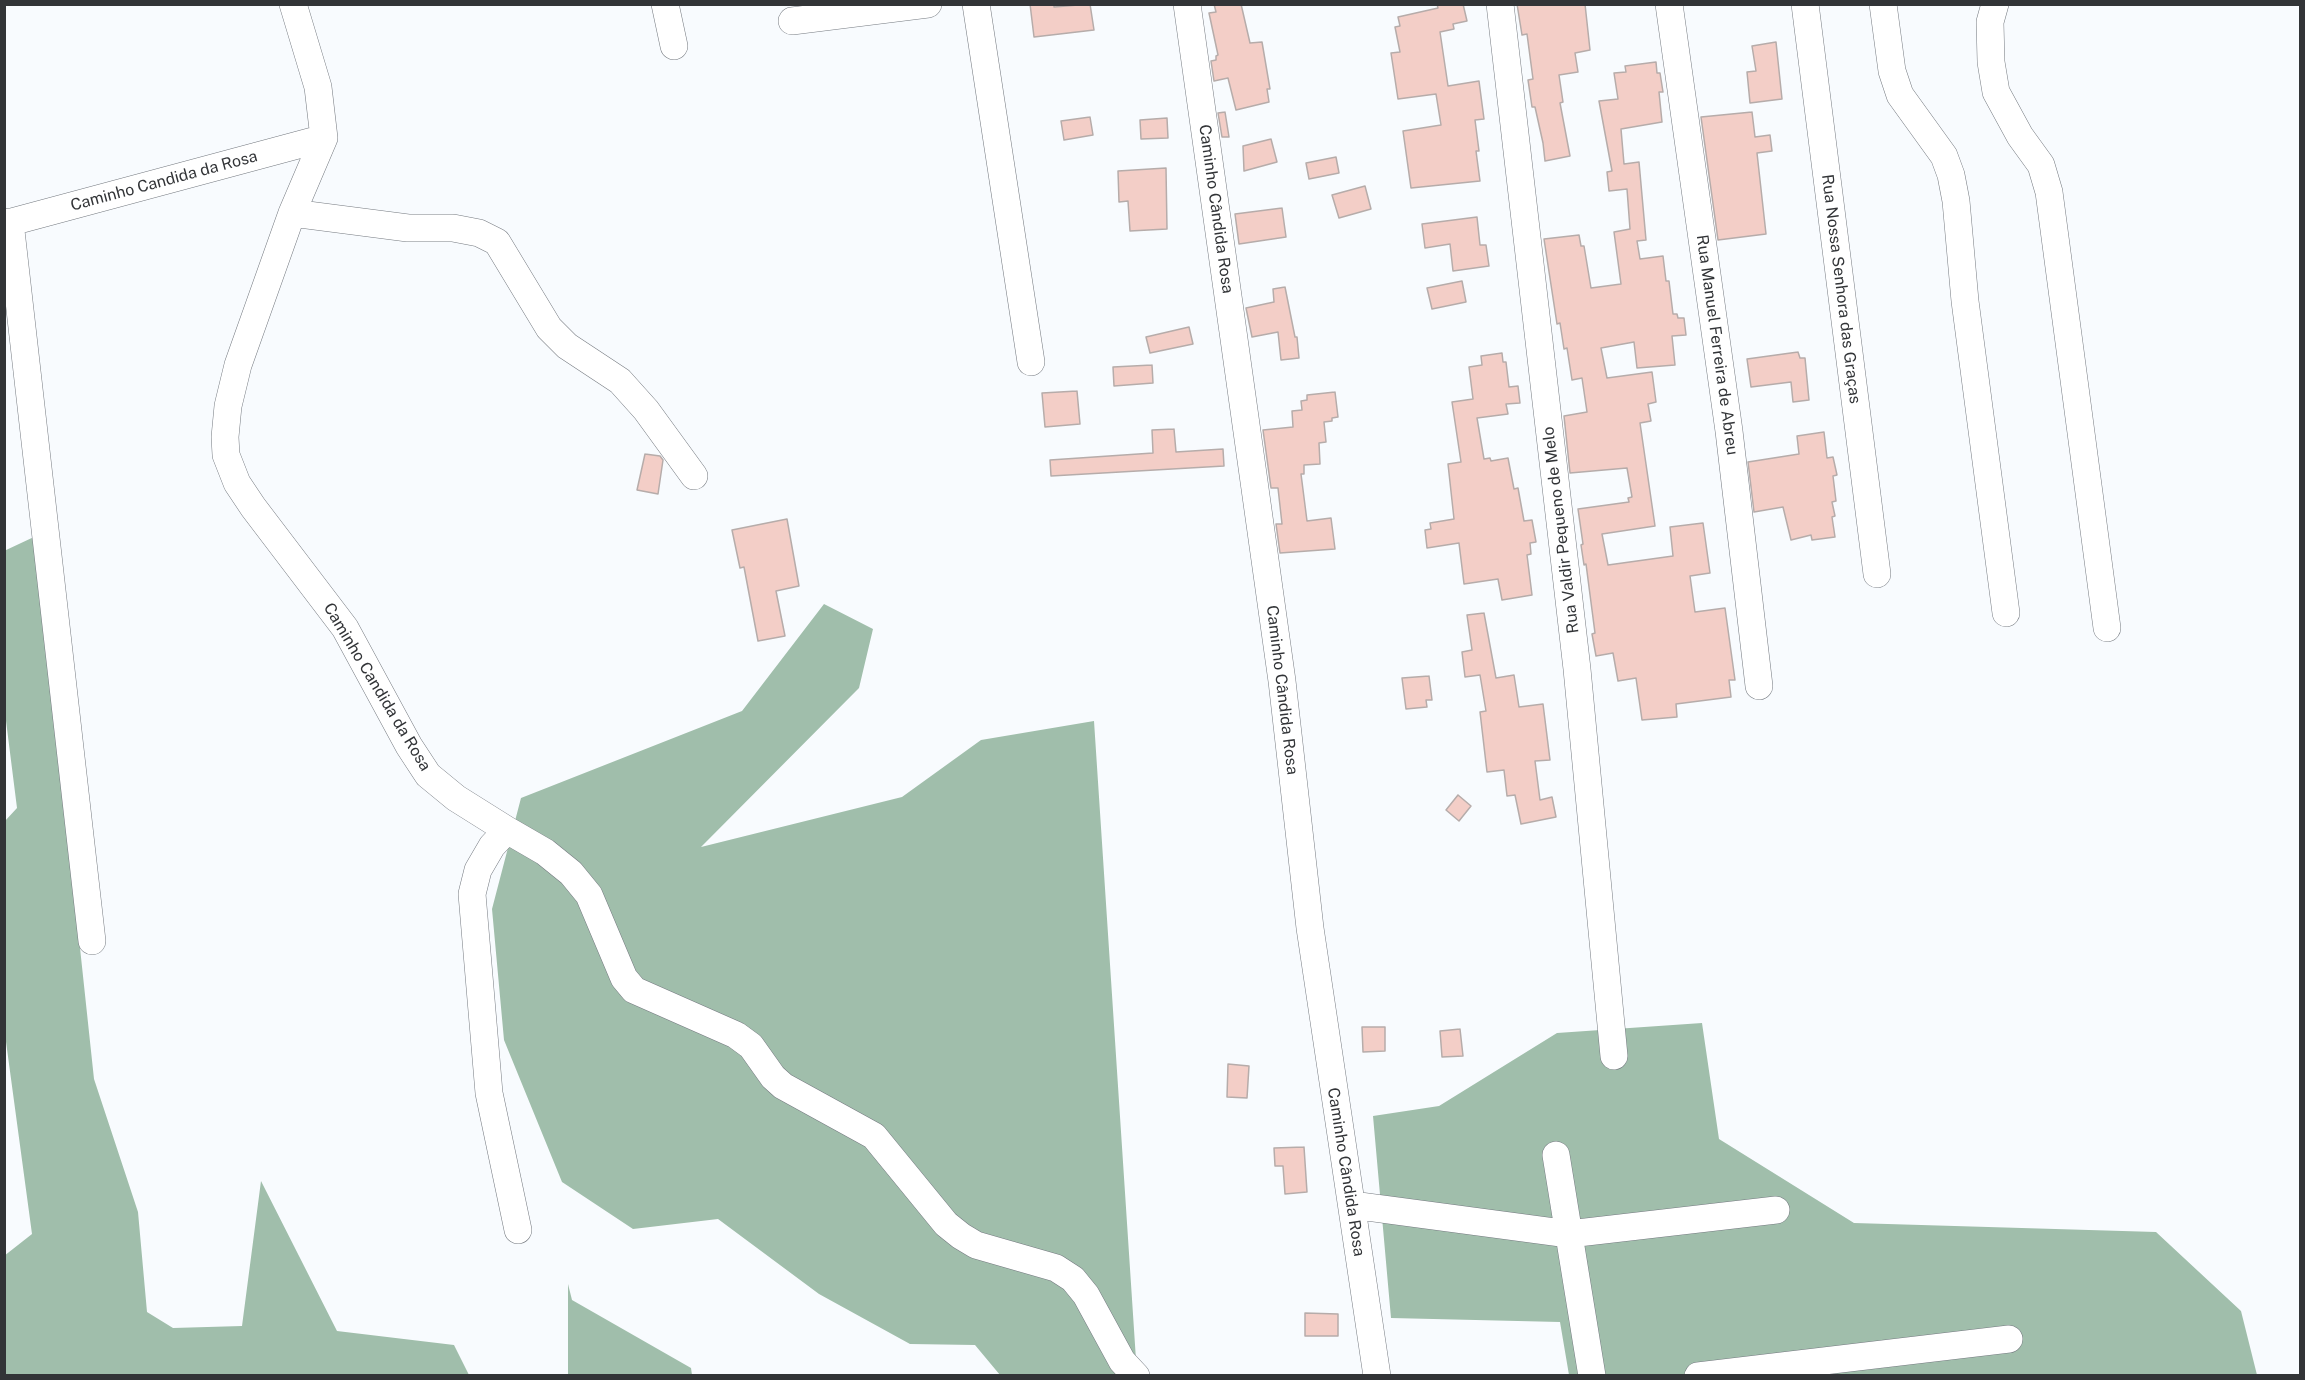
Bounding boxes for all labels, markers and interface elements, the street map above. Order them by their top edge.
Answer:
street label: Caminho Cândida Rosa [1195,123,1237,295]
street label: Caminho Candida da Rosa [68,147,260,215]
street label: Rua Nossa Senhora das Graças [1817,173,1865,405]
street label: Rua Manuel Ferreira de Abreu [1692,234,1742,456]
street label: Rua Valdir Pequeno de Melo [1539,426,1583,634]
street label: Caminho Candida da Rosa [319,599,435,775]
street label: Caminho Cândida Rosa [1262,604,1302,776]
street label: Caminho Cândida Rosa [1323,1086,1369,1258]

